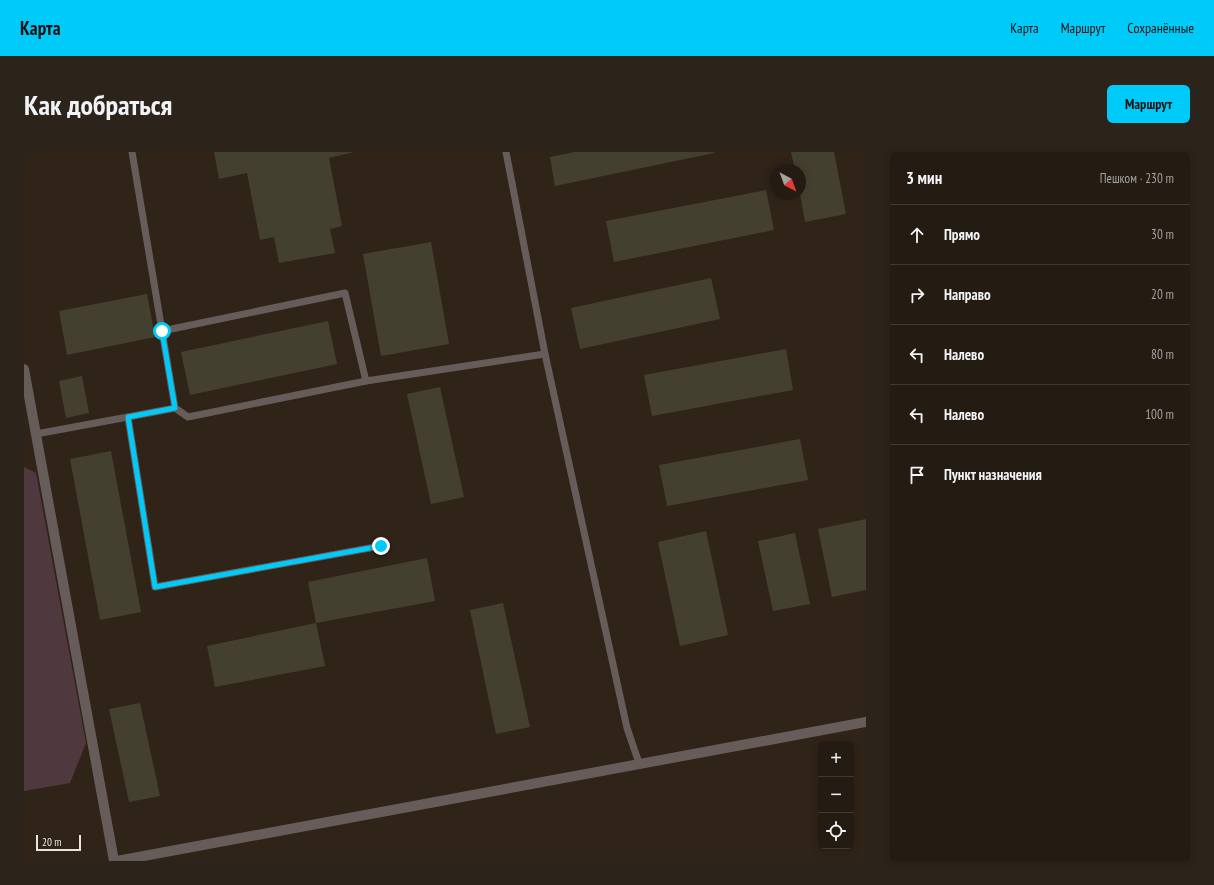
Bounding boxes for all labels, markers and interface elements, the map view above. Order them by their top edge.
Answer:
text: Карта [20,16,61,40]
text: Карта [1010,19,1039,37]
text: Маршрут [1061,19,1105,37]
text: Сохранённые [1127,19,1194,37]
button: Маршрут [1107,85,1190,123]
text: Как добраться [24,86,172,123]
north arrow [770,164,806,200]
text: 3 мин [906,167,942,189]
text: Пешком · 230 m [1100,170,1174,187]
icon: ahead [906,224,928,246]
text: Прямо [944,225,980,244]
text: 30 m [1151,226,1174,243]
icon: right [906,284,928,306]
text: Направо [944,285,991,304]
text: 20 m [1151,286,1174,303]
route start [153,322,171,340]
icon: left [906,344,928,366]
text: Налево [944,345,984,364]
text: 80 m [1151,346,1174,363]
icon: left [906,404,928,426]
text: Налево [944,405,984,424]
text: 100 m [1145,406,1174,423]
icon: arrive [906,464,928,486]
text: Пункт назначения [944,465,1042,484]
route end [372,537,390,555]
map controls [818,741,854,849]
button: + [818,741,854,777]
button: − [818,777,854,813]
button: locate [818,813,854,849]
scale bar [36,833,81,852]
text: 20 m [42,835,61,849]

